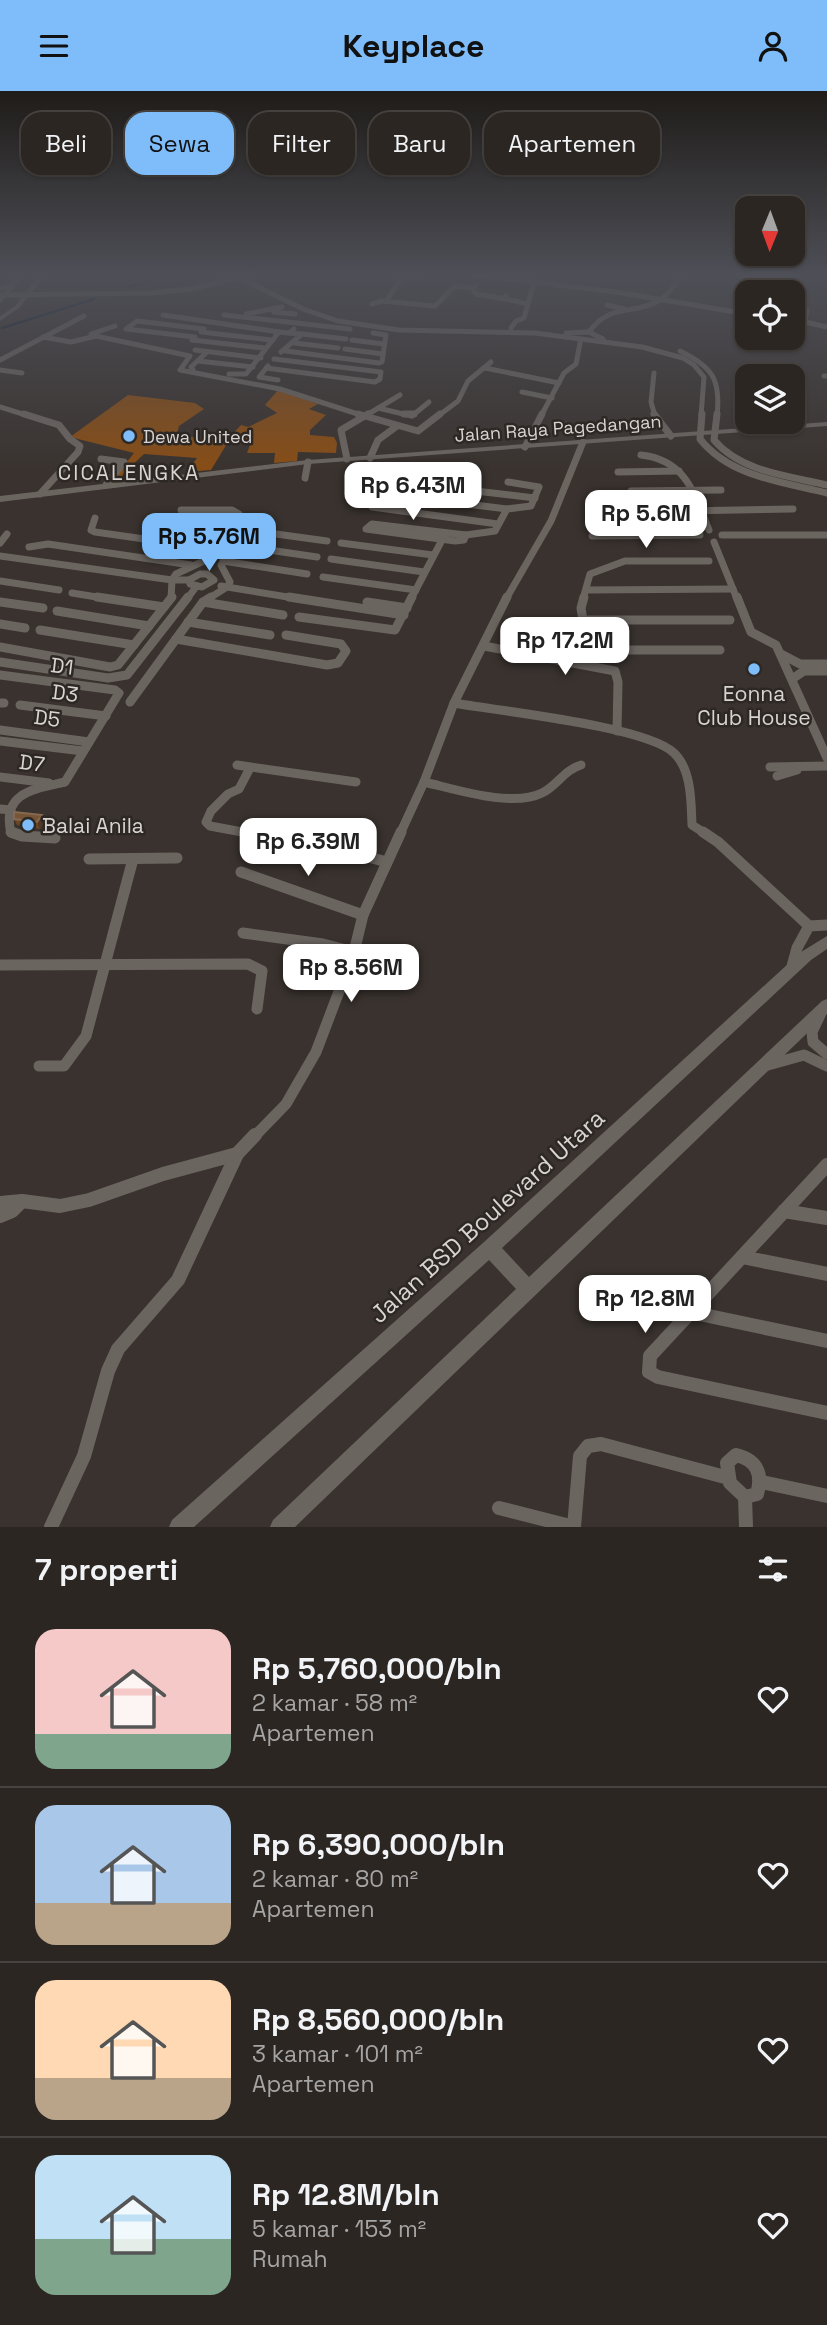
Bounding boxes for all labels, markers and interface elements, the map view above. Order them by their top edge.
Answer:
text: Keyplace [342,26,485,66]
icon: menu [35,27,73,65]
icon: person [754,27,792,65]
chip: Beli [21,112,111,175]
chip: Sewa [125,112,234,175]
chip: Filter [248,112,355,175]
chip: Baru [369,112,470,175]
chip: Apartemen [484,112,660,175]
north arrow [735,196,805,266]
map controls [735,196,805,434]
button: locate [735,280,805,350]
button: layers [735,364,805,434]
street label: Jalan Raya Pagedangan [454,409,662,447]
place label: Dewa United [143,425,252,448]
marker: Dewa United [121,428,137,444]
district label: CICALENGKA [58,459,200,486]
pin: Rp 6.43M [341,463,485,522]
text: Rp 6.43M [361,470,465,500]
pin: Rp 5.6M [581,491,711,550]
text: Rp 5.6M [601,498,691,528]
pin: Rp 5.76M [137,513,281,573]
text: Rp 5.76M [158,521,260,551]
pin: Rp 17.2M [493,617,637,677]
text: Rp 17.2M [516,625,614,655]
street label: D1 [49,651,75,681]
marker: Eonna Club House [746,661,762,677]
street label: D3 [50,678,80,708]
place label: Eonna Club House [697,680,811,731]
street label: D5 [32,703,62,733]
street label: D7 [18,748,47,778]
place label: Balai Anila [42,812,144,839]
marker: Balai Anila [20,817,36,833]
pin: Rp 6.39M [236,819,380,878]
text: Rp 6.39M [256,826,360,856]
pin: Rp 8.56M [279,944,423,1004]
text: Rp 8.56M [299,952,403,982]
street label: Jalan BSD Boulevard Utara [363,1102,611,1330]
pin: Rp 12.8M [573,1275,717,1335]
text: Rp 12.8M [595,1283,695,1313]
text: 7 properti [35,1550,178,1589]
icon: filters [754,1550,792,1588]
text: Rp 5,760,000/bln [252,1649,502,1688]
icon: home [91,1657,175,1741]
icon: heart [754,1680,792,1718]
text: 2 kamar · 58 m² [252,1688,417,1718]
text: Apartemen [252,1718,374,1748]
text: Rp 6,390,000/bln [252,1825,505,1864]
icon: home [91,1833,175,1917]
icon: heart [754,1856,792,1894]
text: 2 kamar · 80 m² [252,1864,418,1894]
text: Apartemen [252,1894,374,1924]
text: Rp 8,560,000/bln [252,2000,504,2039]
icon: home [91,2008,175,2092]
icon: heart [754,2031,792,2069]
text: 3 kamar · 101 m² [252,2039,423,2069]
text: Apartemen [252,2069,374,2099]
text: Rp 12.8M/bln [252,2175,440,2214]
icon: home [91,2183,175,2267]
icon: heart [754,2206,792,2244]
text: 5 kamar · 153 m² [252,2214,426,2244]
text: Rumah [252,2244,328,2274]

